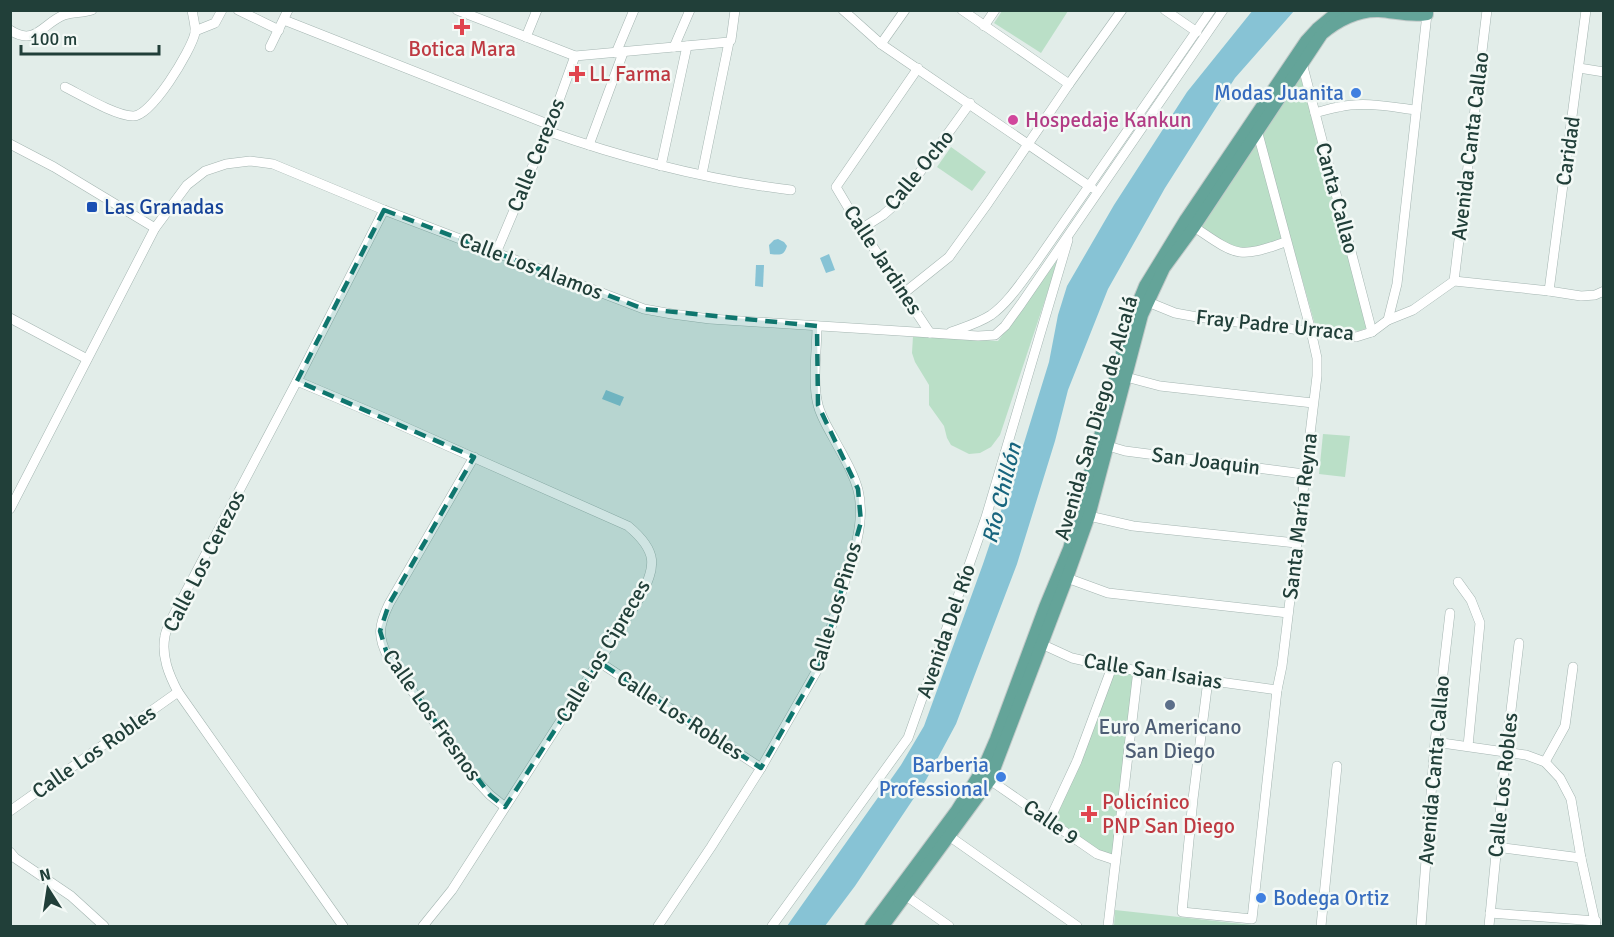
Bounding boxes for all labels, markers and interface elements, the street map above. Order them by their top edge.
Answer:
scale bar [21,18,159,56]
marker: Botica Mara [455,20,469,34]
text: 100 m [30,28,77,50]
place label: Botica Mara [408,36,516,62]
street label: Avenida Canta Callao [1446,50,1494,242]
place label: LL Farma [589,61,671,87]
marker: LL Farma [570,67,584,81]
place label: Modas Juanita [1214,80,1344,106]
marker: Modas Juanita [1349,86,1363,100]
street label: Calle Cerezos [501,94,571,216]
place label: Hospedaje Kankun [1025,107,1191,133]
marker: Hospedaje Kankun [1006,113,1020,127]
street label: Caridad [1550,115,1586,187]
street label: Calle Ocho [879,124,959,216]
street label: Canta Callao [1310,140,1364,256]
place label: Las Granadas [104,194,224,220]
marker: Las Granadas [85,200,99,214]
street label: Calle Jardines [838,200,928,320]
street label: Calle Los Alamos [456,227,606,305]
street label: Avenida San Diego de Alcalá [1049,293,1143,543]
street label: Fray Padre Urraca [1195,304,1355,346]
street label: Santa María Reyna [1277,431,1323,601]
water label: Río Chillón [976,439,1027,546]
street label: San Joaquin [1150,441,1262,481]
street label: Calle Los Cerezos [157,486,251,636]
street label: Calle Los Pinos [803,539,867,675]
street label: Avenida Del Río [911,561,981,701]
street label: Calle Los Cipreces [550,575,656,727]
street label: Calle Los Fresnos [377,644,487,786]
street label: Calle San Isaias [1082,647,1224,695]
street label: Calle Los Robles [612,665,748,765]
street label: Avenida Canta Callao [1413,674,1455,866]
marker: Euro Americano San Diego [1163,698,1177,712]
street label: Calle Los Robles [27,700,161,804]
street label: Calle Los Robles [1482,711,1524,859]
place label: Euro Americano San Diego [1099,714,1241,764]
place label: Barberia Professional [879,752,989,802]
marker: Barberia Professional [994,770,1008,784]
place label: Policínico PNP San Diego [1102,789,1235,839]
street label: Calle 9 [1018,794,1084,850]
marker: Policínico PNP San Diego [1080,805,1098,823]
north arrow [18,859,78,919]
text: N [38,864,53,886]
place label: Bodega Ortiz [1273,885,1389,911]
marker: Bodega Ortiz [1254,891,1268,905]

